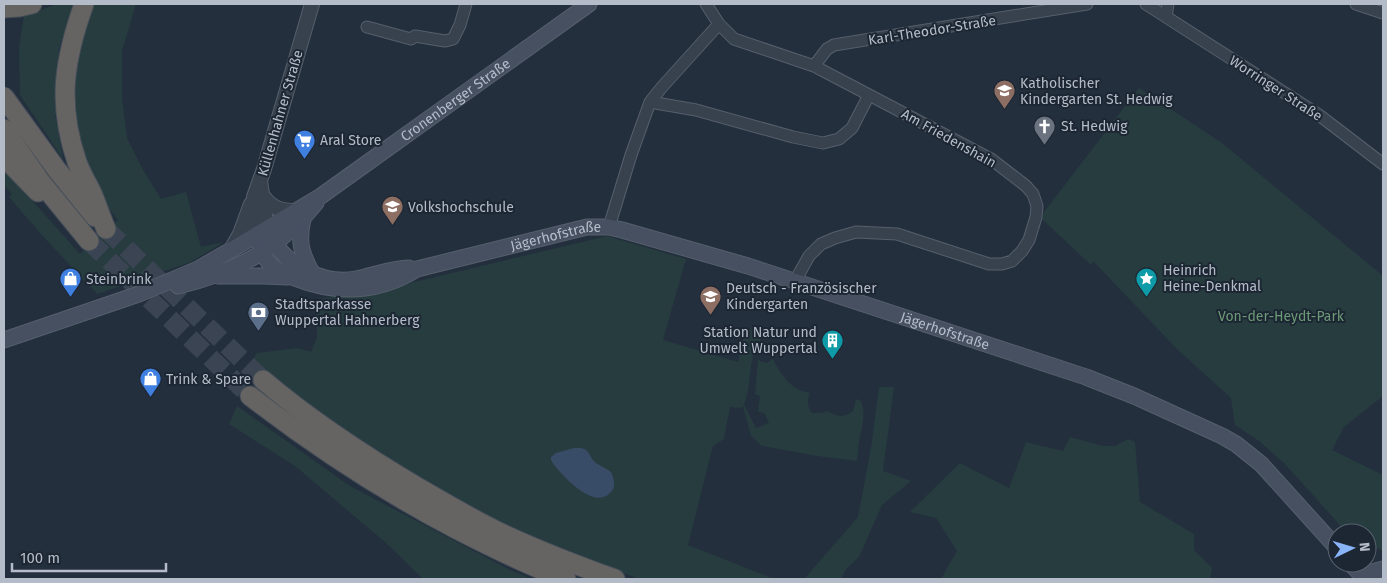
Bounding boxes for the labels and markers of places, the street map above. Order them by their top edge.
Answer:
place label: Katholischer Kindergarten St. Hedwig [1020,75,1173,108]
school or university icon: Katholischer Kindergarten St. Hedwig [992,79,1016,110]
church icon: St. Hedwig [1033,114,1057,145]
place label: St. Hedwig [1061,118,1128,135]
supermarket icon: Aral Store [292,128,316,159]
place label: Aral Store [320,132,382,149]
school or university icon: Volkshochschule [380,195,404,226]
place label: Volkshochschule [408,199,514,216]
place label: Heinrich Heine-Denkmal [1163,262,1261,295]
place icon: Heinrich Heine-Denkmal [1135,266,1159,297]
shop icon: Steinbrink [58,267,82,298]
place label: Steinbrink [86,271,152,288]
place label: Deutsch - Französischer Kindergarten [726,280,877,313]
school or university icon: Deutsch - Französischer Kindergarten [698,284,722,315]
place label: Stadtsparkasse Wuppertal Hahnerberg [275,296,420,329]
bank icon: Stadtsparkasse Wuppertal Hahnerberg [247,300,271,331]
place label: Station Natur und Umwelt Wuppertal [699,324,817,357]
building icon: Station Natur und Umwelt Wuppertal [821,328,845,359]
shop icon: Trink & Spare [138,367,162,398]
place label: Trink & Spare [166,371,251,388]

